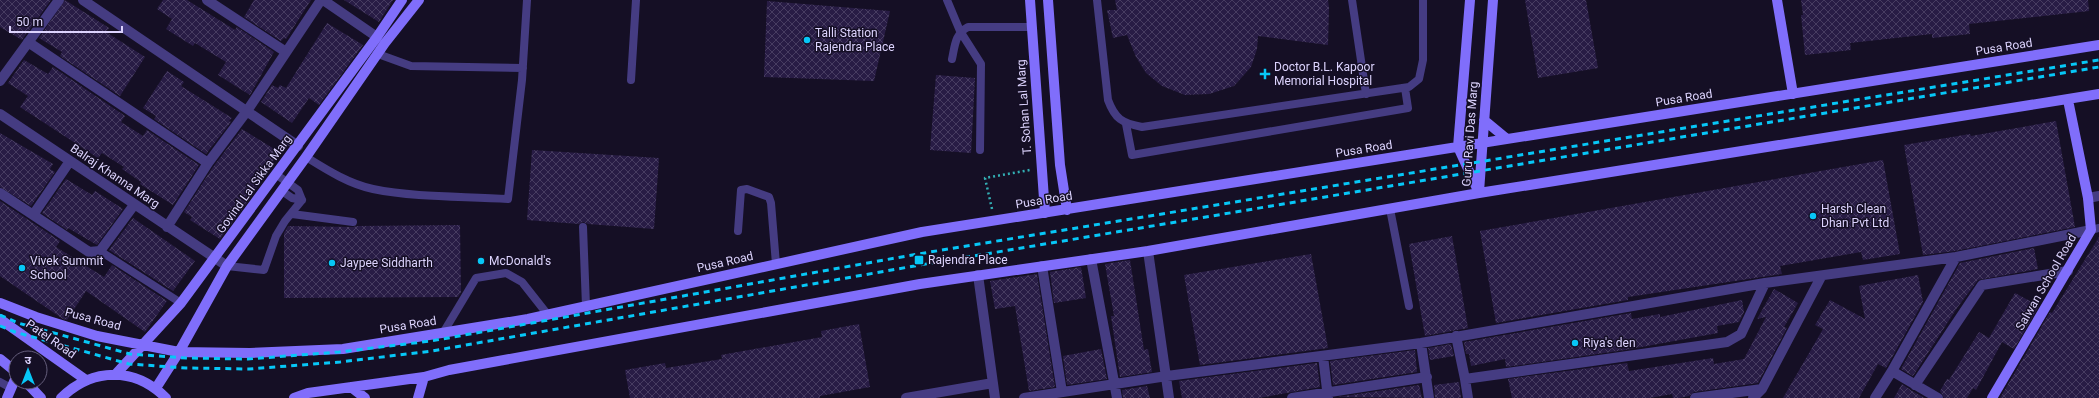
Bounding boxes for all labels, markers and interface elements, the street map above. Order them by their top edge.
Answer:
scale bar [10,8,122,34]
text: 50 m [16,15,43,29]
place label: Talli Station Rajendra Place [815,26,895,54]
marker: Talli Station Rajendra Place [802,35,812,45]
street label: Pusa Road [1975,36,2033,58]
street label: T. Sohan Lal Marg [1014,59,1034,155]
place label: Doctor B.L. Kapoor Memorial Hospital [1274,60,1375,88]
marker: Doctor B.L. Kapoor Memorial Hospital [1259,68,1271,80]
street label: Guru Ravi Das Marg [1459,81,1481,187]
street label: Pusa Road [1655,87,1713,109]
street label: Govind Lal Sikka Marg [214,132,294,236]
street label: Pusa Road [1335,138,1393,160]
street label: Balraj Khanna Marg [68,141,162,211]
street label: Pusa Road [1015,189,1073,211]
place label: Harsh Clean Dhan Pvt Ltd [1821,202,1889,230]
marker: Harsh Clean Dhan Pvt Ltd [1808,211,1818,221]
street label: Salwan School Road [2013,231,2079,333]
street label: Pusa Road [695,249,755,275]
place label: Rajendra Place [928,253,1008,267]
place label: Vivek Summit School [30,254,103,282]
place label: McDonald's [489,254,551,268]
marker: Rajendra Place [913,254,925,266]
place label: Jaypee Siddharth [340,256,433,270]
marker: McDonald's [476,256,486,266]
marker: Jaypee Siddharth [327,258,337,268]
marker: Vivek Summit School [17,263,27,273]
street label: Pusa Road [63,305,123,333]
street label: Pusa Road [379,314,437,336]
street label: Patel Road [23,317,79,361]
place label: Riya's den [1583,336,1636,350]
marker: Riya's den [1570,338,1580,348]
north arrow [8,350,48,390]
text: उ [25,354,32,367]

